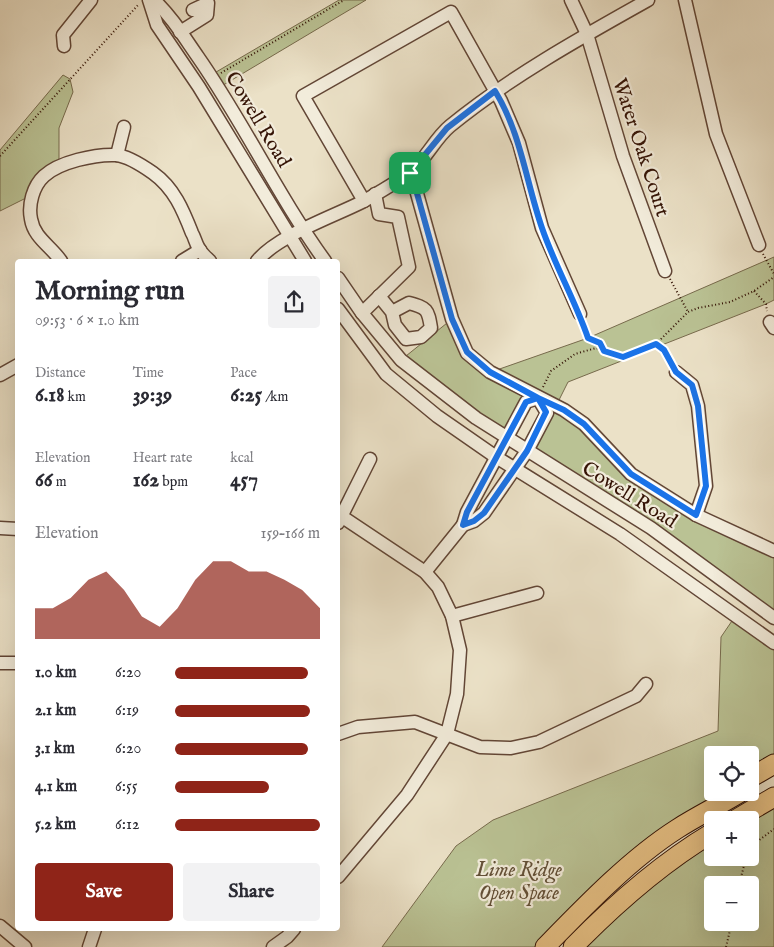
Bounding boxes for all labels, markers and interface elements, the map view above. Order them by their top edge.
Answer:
street label: Cowell Road [219,67,296,173]
street label: Water Oak Court [606,75,675,220]
pin [389,152,431,194]
icon: arrive [396,159,424,187]
text: Morning run [35,274,185,309]
button: share [268,276,320,328]
text: 09:53 · 6 × 1.0 km [35,311,139,331]
text: Distance [35,364,86,382]
text: Time [133,364,164,382]
text: Pace [230,364,257,382]
text: 6.18 [35,382,64,409]
text: 39:39 [133,382,172,409]
text: 6:25 [230,382,262,409]
text: km [64,388,86,406]
text: /km [262,388,288,406]
text: Elevation [35,449,91,467]
text: Heart rate [133,449,192,467]
text: kcal [230,449,254,467]
street label: Cowell Road [577,456,682,535]
text: 66 [35,467,53,494]
text: 162 [133,467,159,494]
text: 457 [230,467,258,494]
text: m [53,473,67,491]
text: bpm [159,473,188,491]
text: Elevation [35,524,98,544]
text: 159–166 m [261,524,320,544]
text: 1.0 km [35,663,77,683]
text: 6:20 [115,663,141,683]
text: 2.1 km [35,701,76,721]
text: 6:19 [115,701,139,721]
text: 3.1 km [35,739,75,759]
text: 6:20 [115,739,141,759]
map controls [704,746,759,931]
button: locate [704,746,759,801]
text: 4.1 km [35,777,77,797]
text: 6:55 [115,777,138,797]
button: + [704,811,759,866]
text: 5.2 km [35,815,76,835]
text: 6:12 [115,815,139,835]
park label: Lime Ridge Open Space [475,858,562,906]
button: Save [35,863,173,921]
button: Share [183,863,320,921]
button: − [704,876,759,931]

